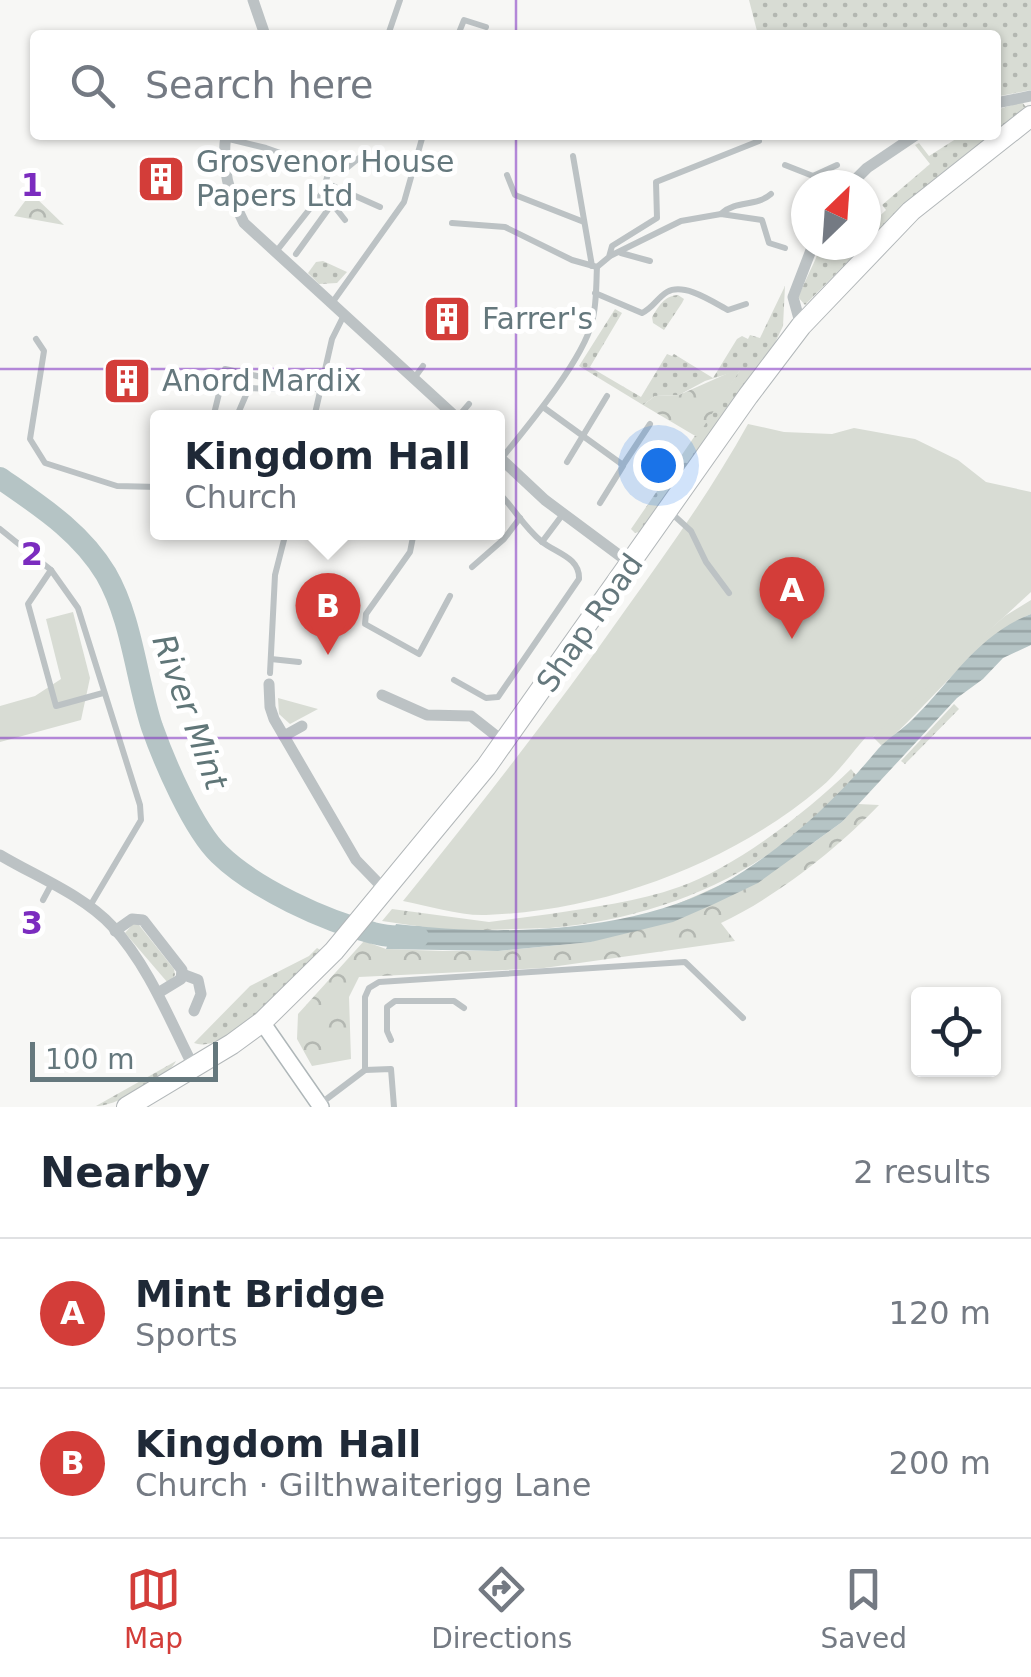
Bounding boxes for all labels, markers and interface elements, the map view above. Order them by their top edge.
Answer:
search box [30,30,1001,140]
icon: search [65,58,120,113]
text: Search here [145,63,373,107]
place label: Grosvenor House Papers Ltd [196,144,454,213]
building icon: Grosvenor House Papers Ltd [135,153,187,205]
text: 1 [21,166,43,204]
north arrow [791,170,881,260]
building icon: Farrer's [421,293,473,345]
place label: Farrer's [482,301,593,336]
building icon: Anord Mardix [101,355,153,407]
place label: Anord Mardix [162,363,361,398]
popup [150,410,505,540]
text: Kingdom Hall [184,434,471,478]
your location [633,440,684,491]
text: Church [184,478,298,516]
text: 2 [21,535,43,573]
street label: Shap Road [529,547,650,698]
pin: A [760,556,824,639]
pin: B [296,572,360,655]
water label: River Mint [144,629,236,796]
text: 3 [21,904,43,942]
map controls [911,987,1001,1077]
button: locate [911,987,1001,1077]
scale bar [30,1037,218,1082]
text: 100 m [45,1043,135,1076]
text: Nearby [40,1148,210,1197]
text: 2 results [853,1153,991,1191]
text: Mint Bridge [135,1272,385,1316]
text: A [60,1294,85,1332]
text: 120 m [889,1294,991,1332]
text: Sports [135,1316,238,1354]
text: Kingdom Hall [135,1422,421,1466]
text: B [60,1444,85,1482]
text: 200 m [889,1444,991,1482]
text: Church · Gilthwaiterigg Lane [135,1466,591,1504]
tab: Map [124,1562,183,1655]
tab: Directions [431,1562,572,1655]
tab: Saved [820,1562,907,1655]

